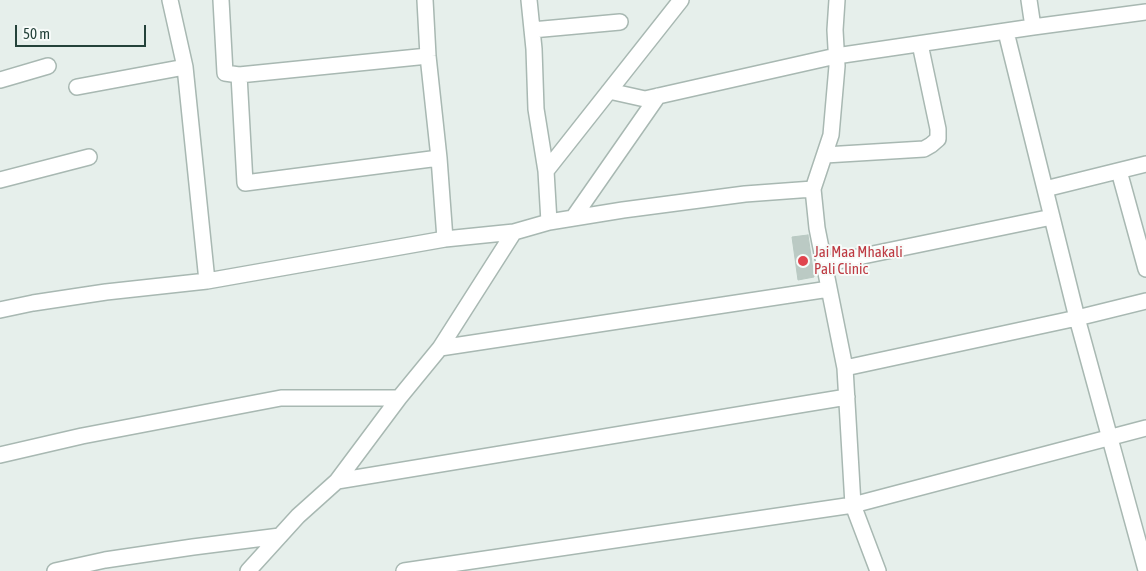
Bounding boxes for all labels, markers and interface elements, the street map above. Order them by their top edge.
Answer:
scale bar [18,15,149,47]
text: 50 m [23,25,50,42]
place label: Jai Maa Mhakali Pali Clinic [814,243,903,278]
marker: Jai Maa Mhakali Pali Clinic [796,254,810,268]

